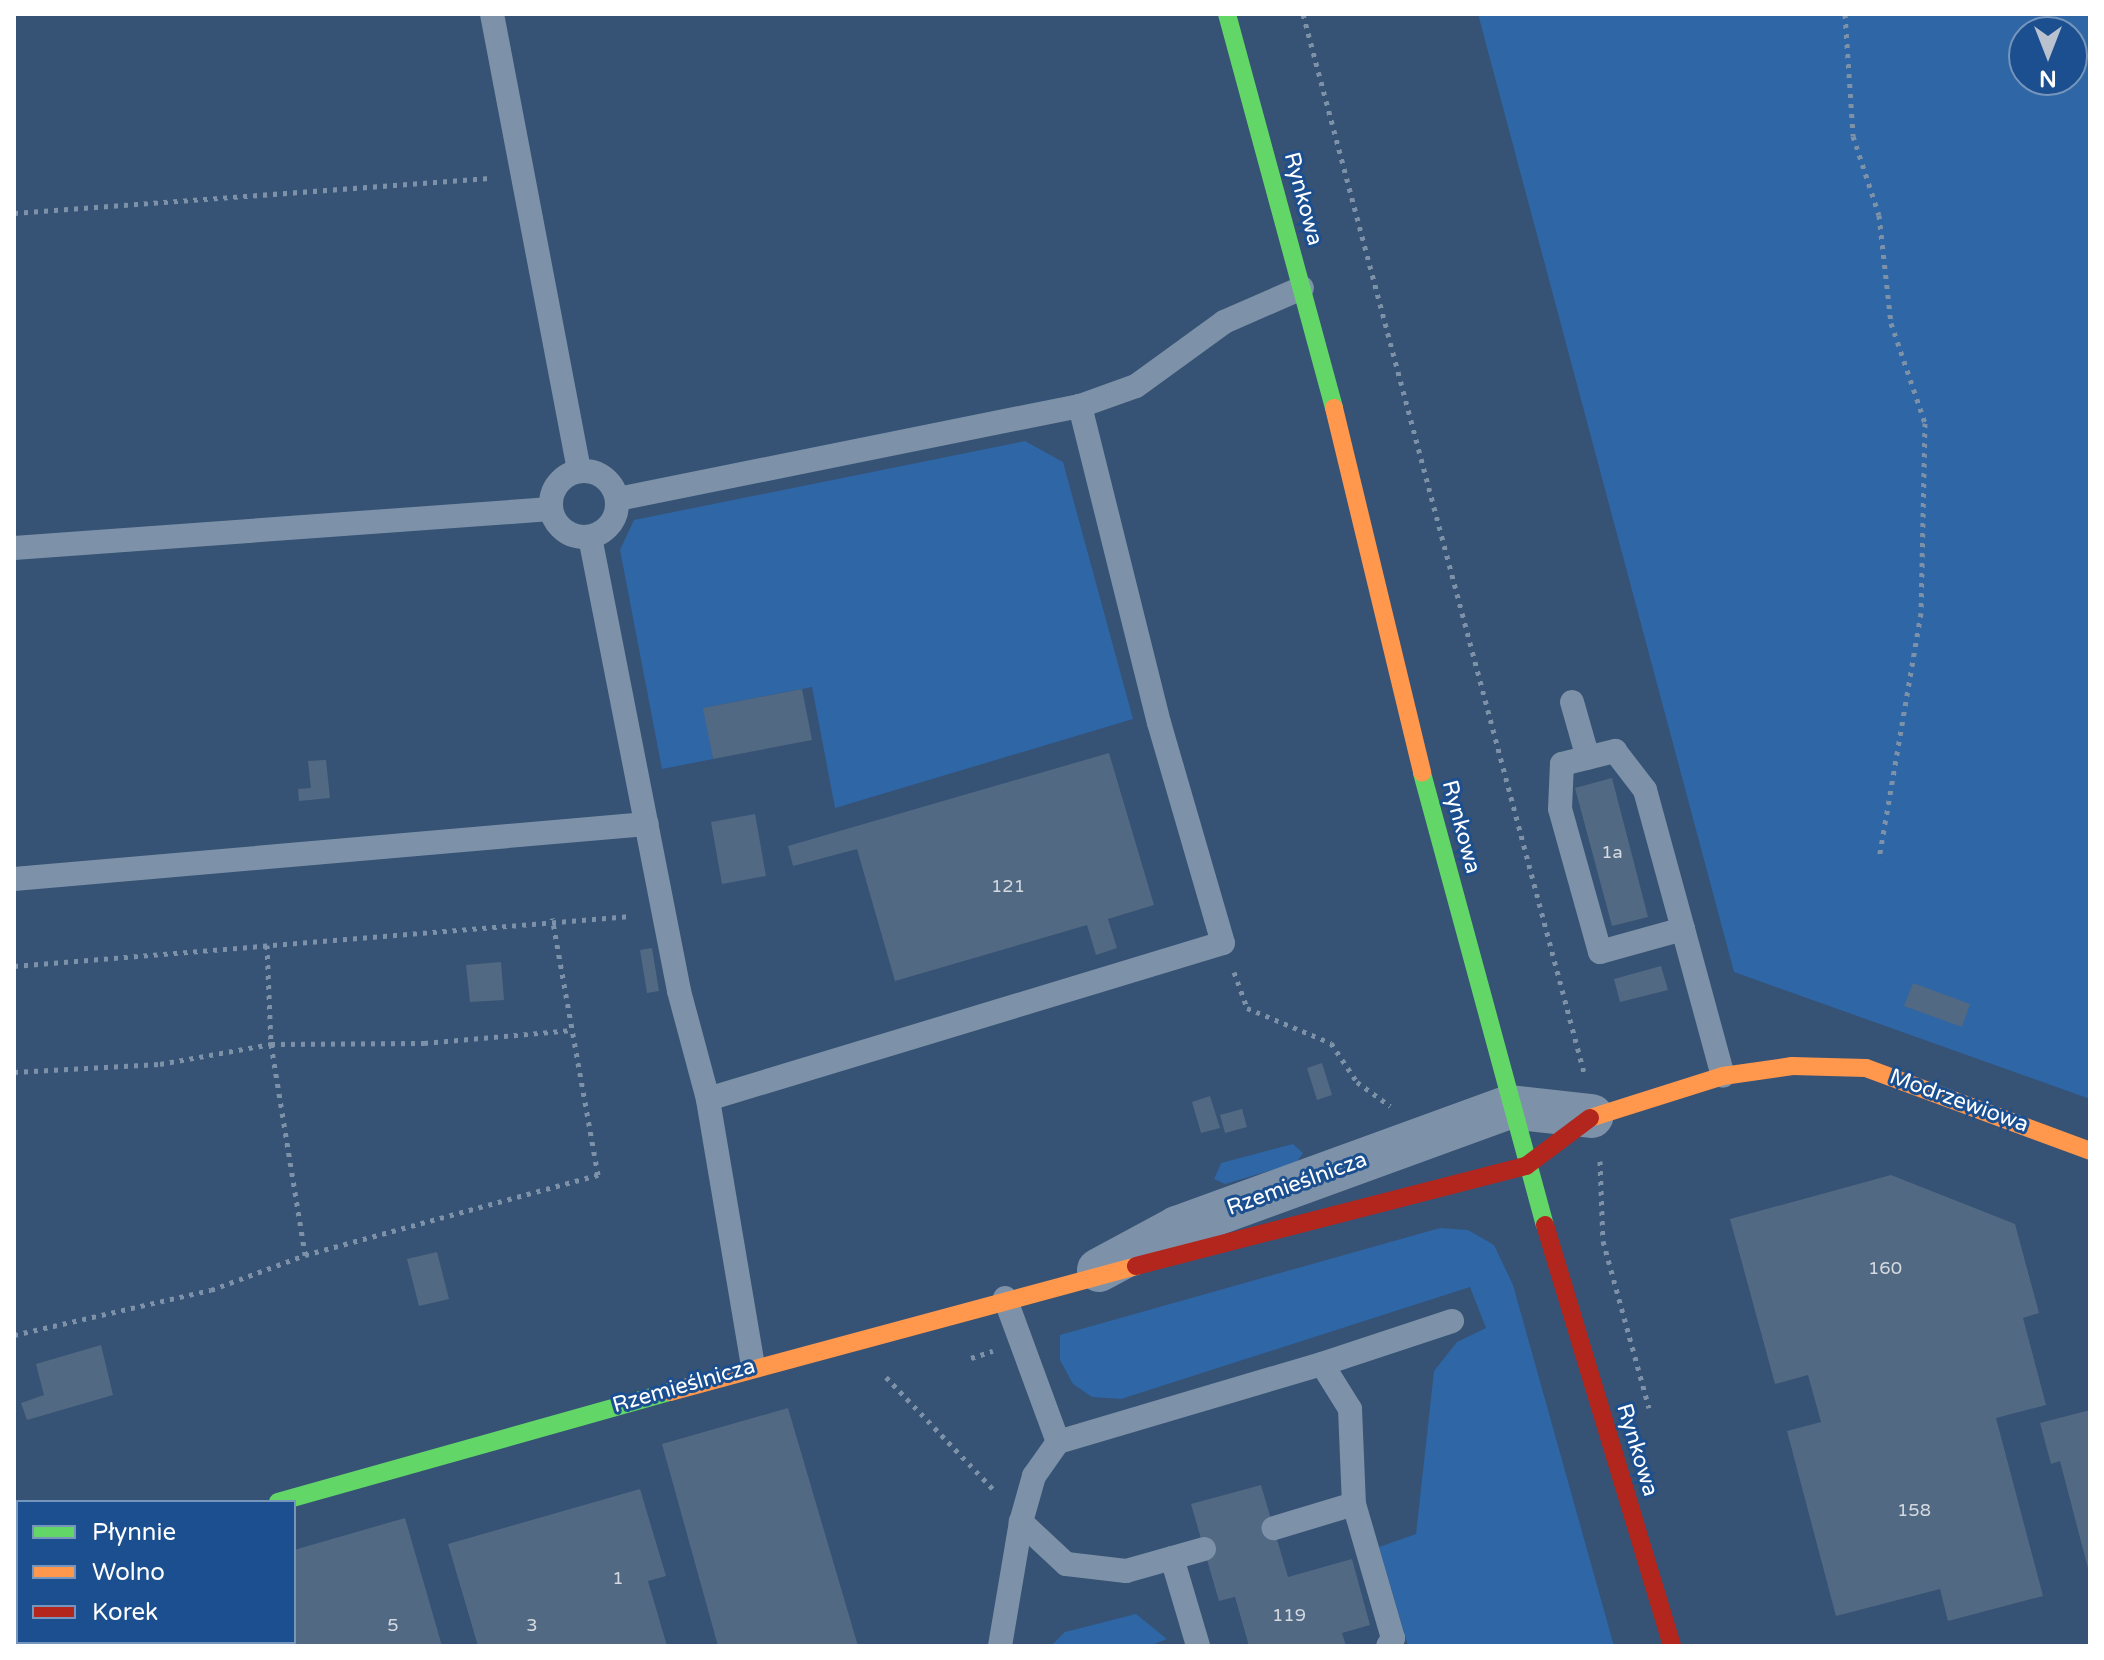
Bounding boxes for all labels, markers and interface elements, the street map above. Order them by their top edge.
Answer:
north arrow [2008,16,2088,96]
text: N [2039,65,2057,91]
street label: Rynkowa [1278,149,1328,249]
street label: Rynkowa [1436,777,1486,877]
house number: 1a [1601,841,1623,863]
house number: 121 [991,875,1025,897]
street label: Modrzewiowa [1886,1064,2032,1138]
street label: Rzemieślnicza [1223,1146,1371,1222]
house number: 160 [1868,1257,1902,1279]
street label: Rzemieślnicza [610,1353,758,1419]
street label: Rynkowa [1610,1400,1664,1500]
house number: 158 [1897,1499,1931,1521]
legend [16,1500,296,1644]
text: Płynnie [92,1518,176,1547]
text: Wolno [92,1558,165,1587]
house number: 1 [612,1567,624,1589]
text: Korek [92,1598,158,1627]
house number: 119 [1272,1604,1306,1626]
house number: 5 [387,1614,399,1636]
house number: 3 [526,1614,538,1636]

